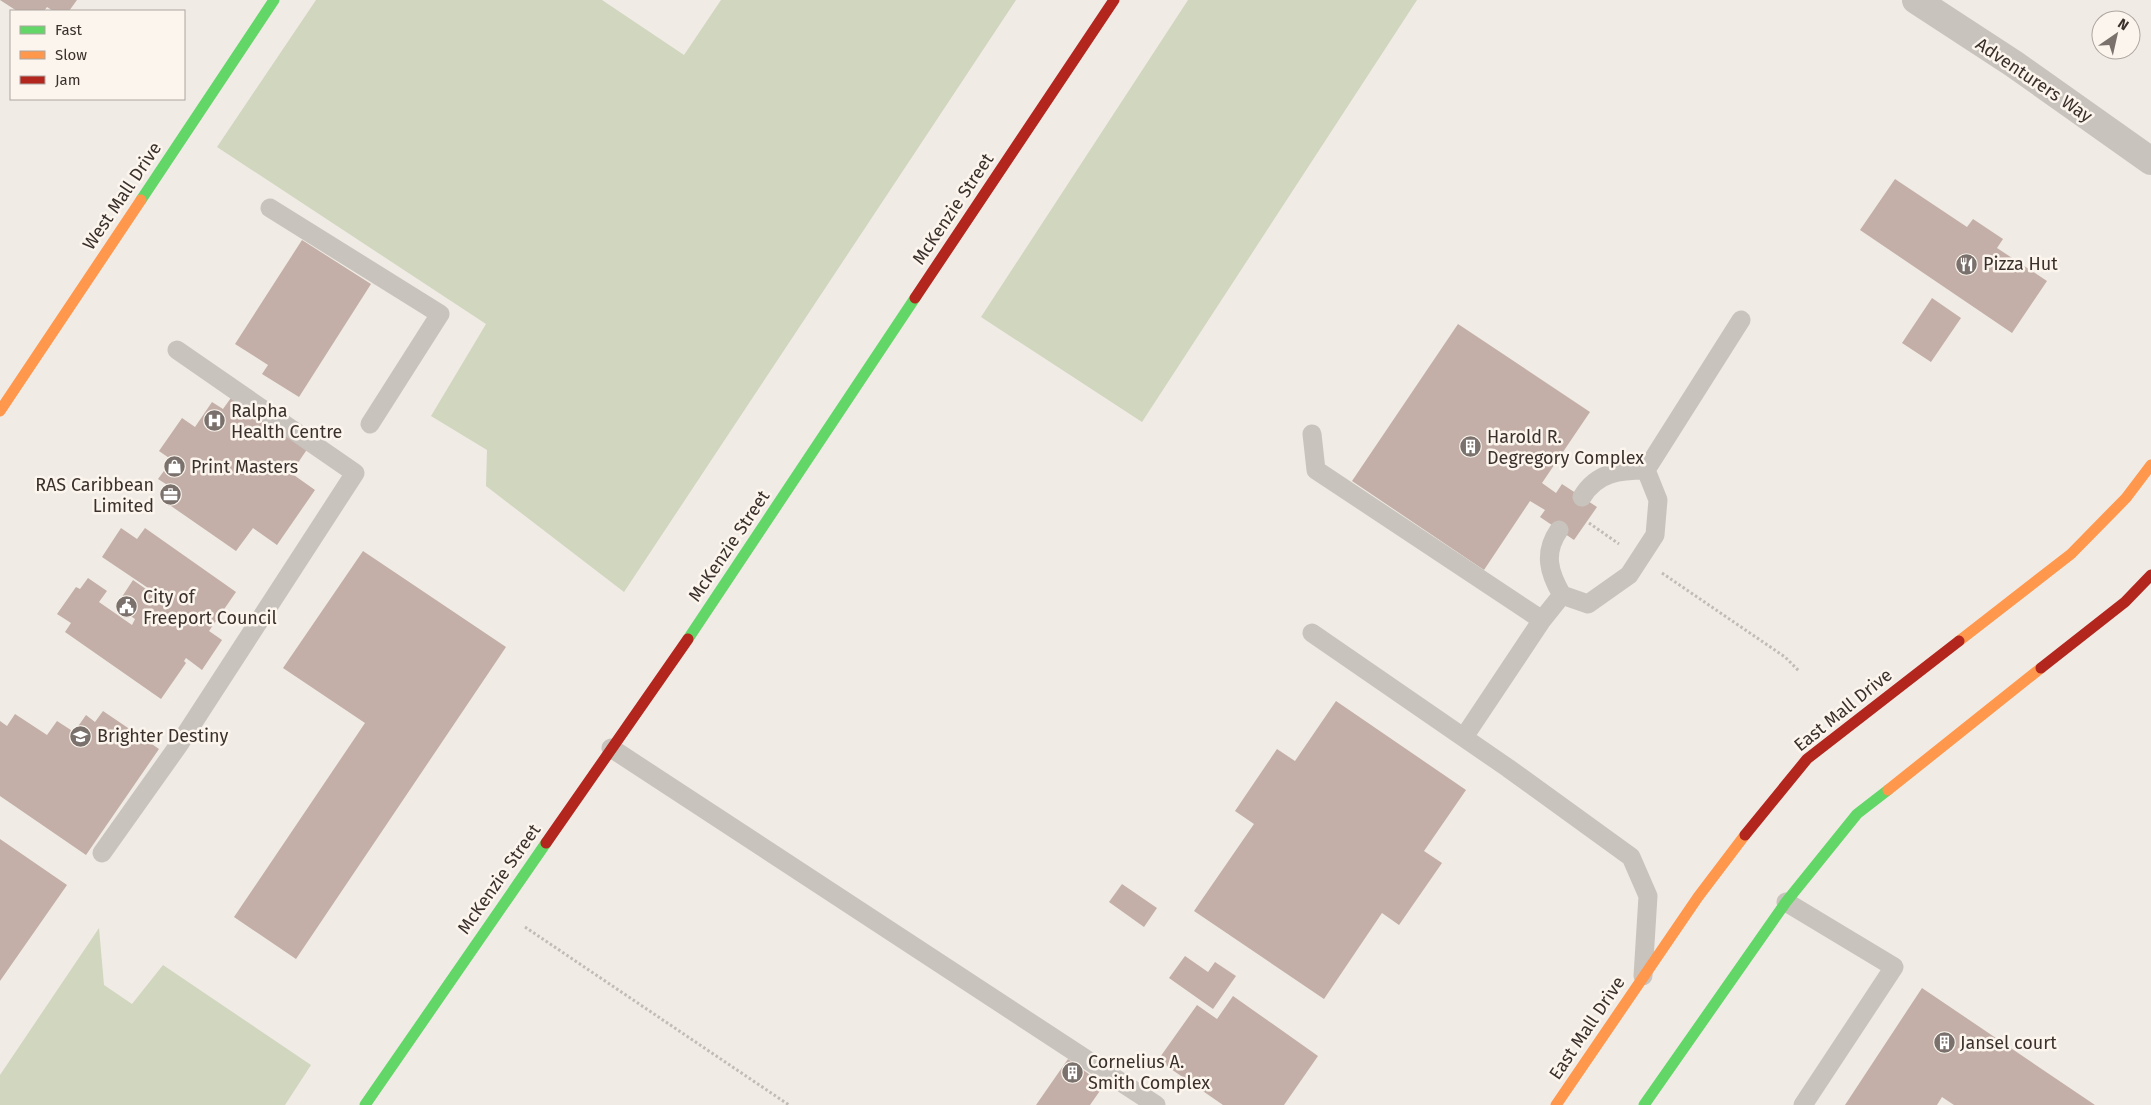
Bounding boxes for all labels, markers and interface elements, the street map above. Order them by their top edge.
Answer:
legend [10,10,185,100]
north arrow [2091,10,2141,60]
text: N [2114,15,2132,34]
text: Fast [55,21,82,39]
street label: Adventurers Way [1971,33,2097,127]
text: Slow [55,46,87,64]
text: Jam [55,71,81,89]
street label: West Mall Drive [78,138,166,254]
street label: McKenzie Street [908,149,999,269]
restaurant icon: Pizza Hut [1955,252,1979,276]
place label: Pizza Hut [1983,253,2058,275]
place label: Ralpha Health Centre [231,400,342,443]
hospital icon: Ralpha Health Centre [203,409,227,433]
place label: Harold R. Degregory Complex [1487,426,1644,469]
building icon: Harold R. Degregory Complex [1459,435,1483,459]
shop icon: Print Masters [163,455,187,479]
place label: Print Masters [191,456,298,478]
place label: RAS Caribbean Limited [35,474,154,517]
office icon: RAS Caribbean Limited [158,483,182,507]
street label: McKenzie Street [684,486,775,606]
place label: City of Freeport Council [143,586,277,629]
public building icon: City of Freeport Council [115,595,139,619]
street label: East Mall Drive [1790,664,1896,756]
school or university icon: Brighter Destiny [69,724,93,748]
place label: Brighter Destiny [97,725,228,747]
street label: McKenzie Street [453,819,545,938]
street label: East Mall Drive [1544,972,1630,1084]
building icon: Jansel court [1932,1031,1956,1055]
place label: Jansel court [1960,1032,2057,1054]
place label: Cornelius A. Smith Complex [1088,1051,1210,1094]
building icon: Cornelius A. Smith Complex [1060,1060,1084,1084]

